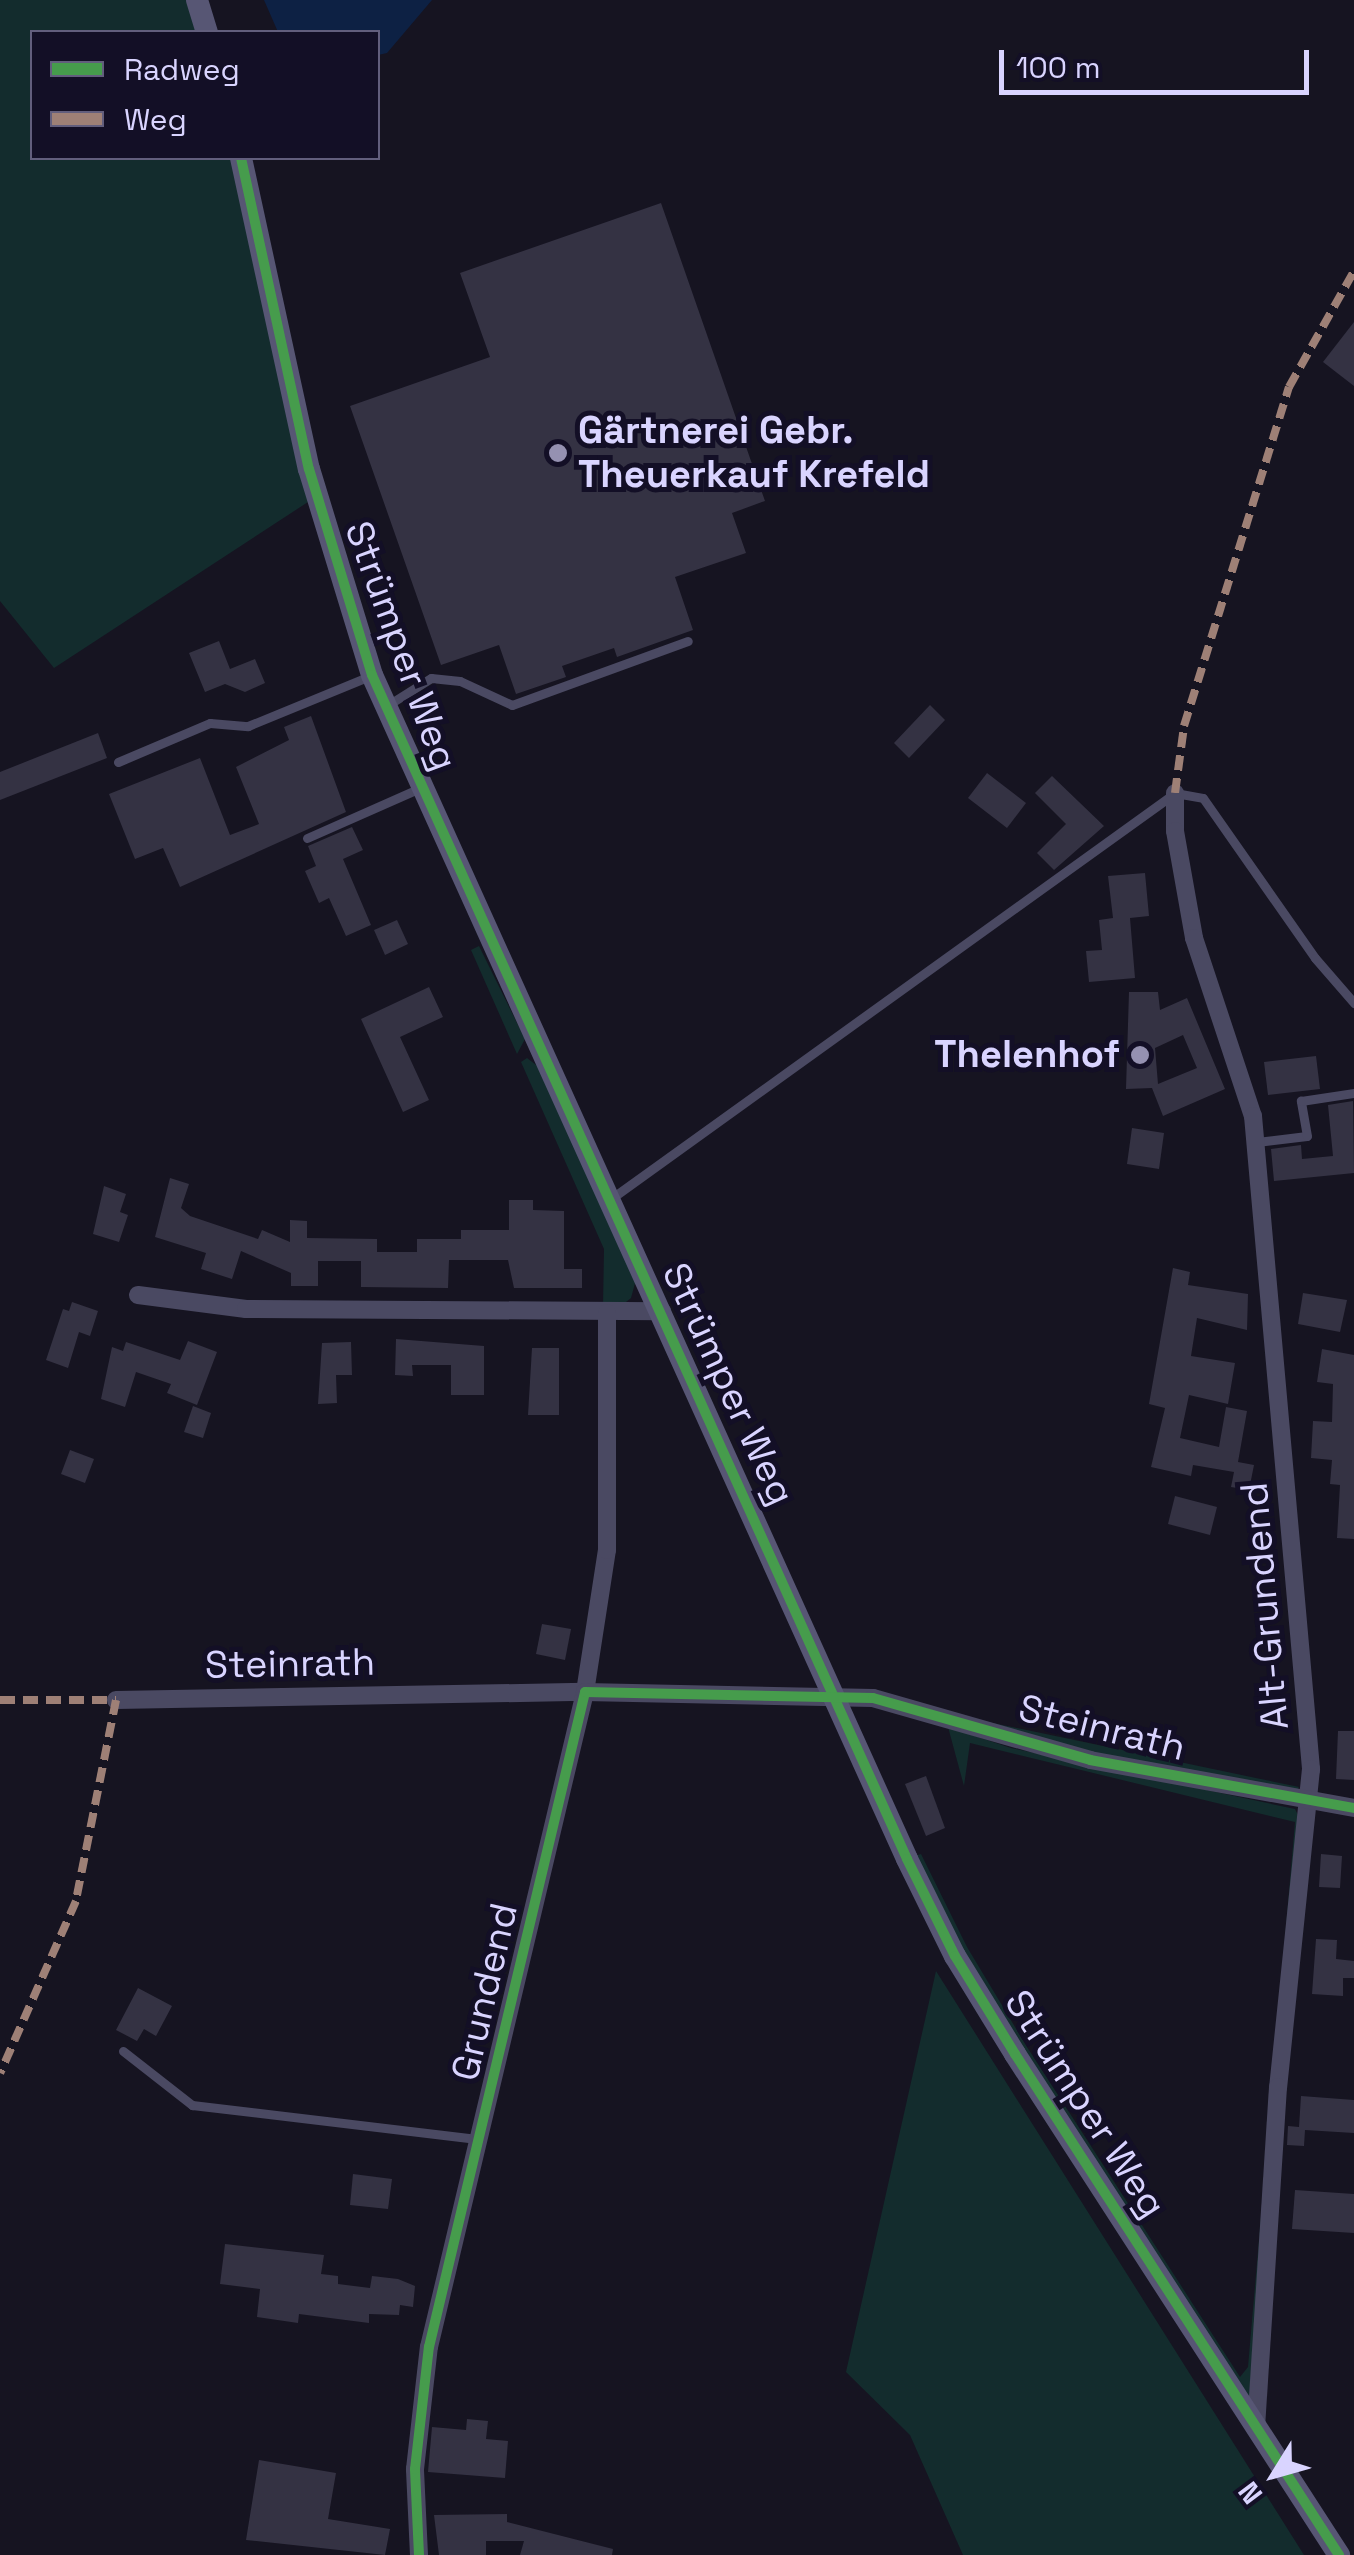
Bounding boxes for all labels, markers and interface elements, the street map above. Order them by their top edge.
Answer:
legend [30,30,380,160]
scale bar [1004,30,1314,92]
text: 100 m [1016,48,1101,87]
text: Radweg [124,50,240,89]
text: Weg [124,100,187,139]
place label: Gärtnerei Gebr. Theuerkauf Krefeld [578,408,930,498]
marker: Gärtnerei Gebr. Theuerkauf Krefeld [547,442,569,464]
street label: Strümper Weg [335,515,467,777]
place label: Thelenhof [934,1032,1120,1078]
marker: Thelenhof [1129,1044,1151,1066]
street label: Strümper Weg [652,1256,804,1512]
street label: Alt-Grundend [1231,1480,1299,1732]
street label: Steinrath [204,1640,376,1688]
street label: Steinrath [1014,1685,1190,1771]
street label: Grundend [442,1899,528,2085]
street label: Strümper Weg [995,1982,1175,2226]
north arrow [1224,2425,1324,2525]
text: N [1230,2475,1270,2511]

